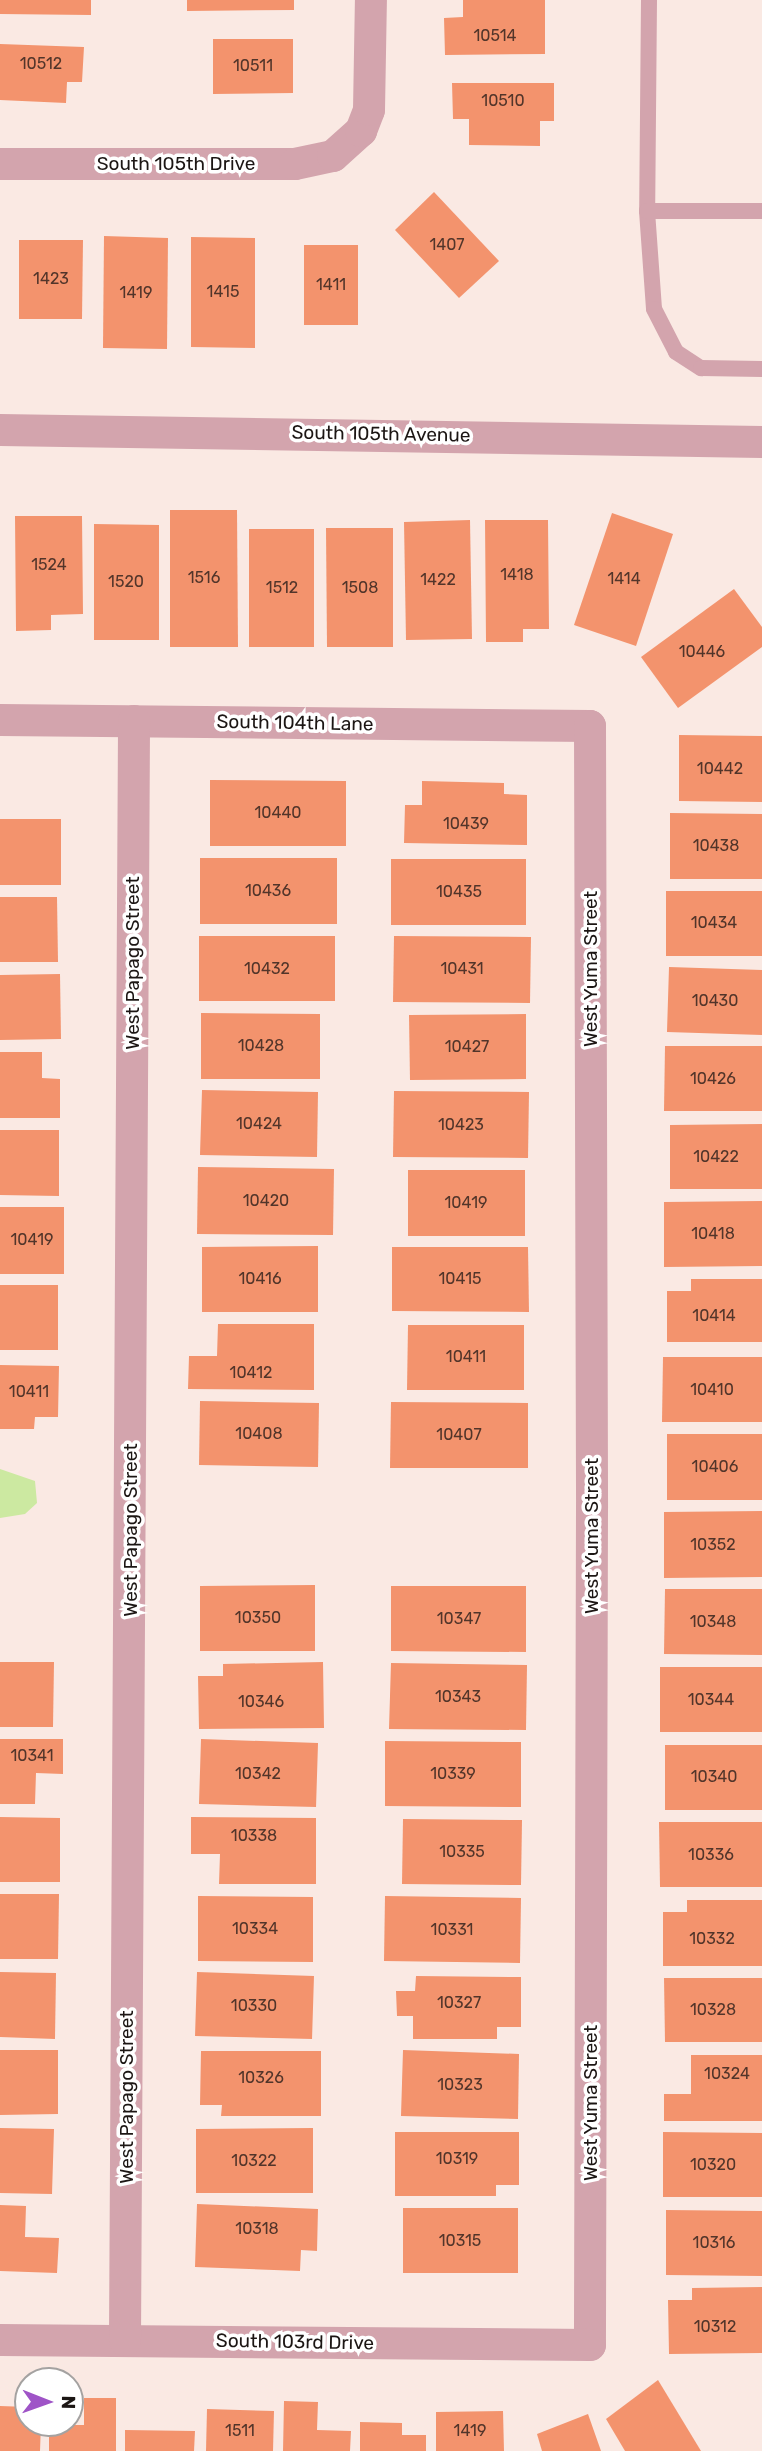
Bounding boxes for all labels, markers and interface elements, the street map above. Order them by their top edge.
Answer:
house number: 10514 [473,26,517,46]
house number: 10512 [20,54,62,74]
house number: 10511 [233,56,273,76]
house number: 10510 [481,91,525,111]
street label: South 105th Drive [97,153,255,175]
house number: 1407 [429,235,465,255]
house number: 1423 [33,269,69,289]
house number: 1411 [316,275,346,295]
house number: 1415 [207,282,239,302]
house number: 1419 [120,283,152,303]
street label: South 105th Avenue [291,421,471,447]
house number: 1524 [31,555,67,575]
house number: 1418 [500,565,534,585]
house number: 1516 [188,568,220,588]
house number: 1414 [607,569,641,589]
house number: 1422 [420,570,456,590]
house number: 1520 [108,572,144,592]
house number: 1512 [266,578,298,598]
house number: 1508 [342,578,378,598]
house number: 10446 [679,642,725,662]
street label: South 104th Lane [216,710,374,736]
house number: 10442 [697,759,743,779]
house number: 10440 [254,803,302,823]
house number: 10439 [443,814,489,834]
house number: 10438 [693,836,739,856]
street label: West Papago Street [122,876,144,1050]
house number: 10436 [245,881,291,901]
house number: 10435 [436,882,482,902]
street label: West Yuma Street [580,891,602,1047]
house number: 10434 [691,913,737,933]
house number: 10432 [244,959,290,979]
house number: 10431 [440,959,484,979]
house number: 10430 [692,991,738,1011]
house number: 10428 [238,1036,284,1056]
house number: 10427 [445,1037,489,1057]
house number: 10426 [690,1069,736,1089]
house number: 10424 [236,1114,282,1134]
house number: 10423 [438,1115,484,1135]
house number: 10422 [693,1147,739,1167]
house number: 10420 [243,1191,289,1211]
house number: 10419 [445,1193,487,1213]
house number: 10418 [691,1224,735,1244]
house number: 10419 [11,1230,53,1250]
house number: 10416 [238,1269,282,1289]
house number: 10415 [439,1269,481,1289]
house number: 10414 [692,1306,736,1326]
house number: 10411 [446,1347,486,1367]
house number: 10412 [230,1363,272,1383]
house number: 10410 [690,1380,734,1400]
house number: 10411 [9,1382,49,1402]
house number: 10408 [235,1424,283,1444]
house number: 10407 [436,1425,482,1445]
street label: West Papago Street [120,1443,142,1617]
house number: 10406 [692,1457,738,1477]
street label: West Yuma Street [581,1458,603,1614]
house number: 10352 [690,1535,736,1555]
house number: 10350 [235,1608,281,1628]
house number: 10347 [437,1609,481,1629]
house number: 10348 [690,1612,736,1632]
house number: 10343 [435,1687,481,1707]
house number: 10344 [688,1690,734,1710]
house number: 10346 [238,1692,284,1712]
house number: 10341 [10,1746,54,1766]
house number: 10342 [235,1764,281,1784]
house number: 10339 [430,1764,476,1784]
house number: 10340 [691,1767,737,1787]
house number: 10338 [231,1826,277,1846]
house number: 10335 [439,1842,485,1862]
house number: 10336 [688,1845,734,1865]
house number: 10334 [232,1919,278,1939]
house number: 10331 [431,1920,473,1940]
house number: 10332 [689,1929,735,1949]
house number: 10327 [437,1993,481,2013]
house number: 10330 [231,1996,277,2016]
house number: 10328 [690,2000,736,2020]
street label: West Papago Street [116,2010,138,2184]
street label: West Yuma Street [580,2025,602,2181]
house number: 10324 [704,2064,750,2084]
house number: 10326 [238,2068,284,2088]
house number: 10323 [437,2075,483,2095]
house number: 10319 [436,2149,478,2169]
house number: 10322 [231,2151,277,2171]
house number: 10320 [690,2155,736,2175]
house number: 10318 [235,2219,279,2239]
house number: 10315 [439,2231,481,2251]
house number: 10316 [693,2233,735,2253]
house number: 10312 [694,2317,736,2337]
street label: South 103rd Drive [216,2329,374,2355]
north arrow [14,2367,84,2437]
text: N [57,2395,80,2409]
house number: 1511 [225,2421,255,2441]
house number: 1419 [454,2421,486,2441]

